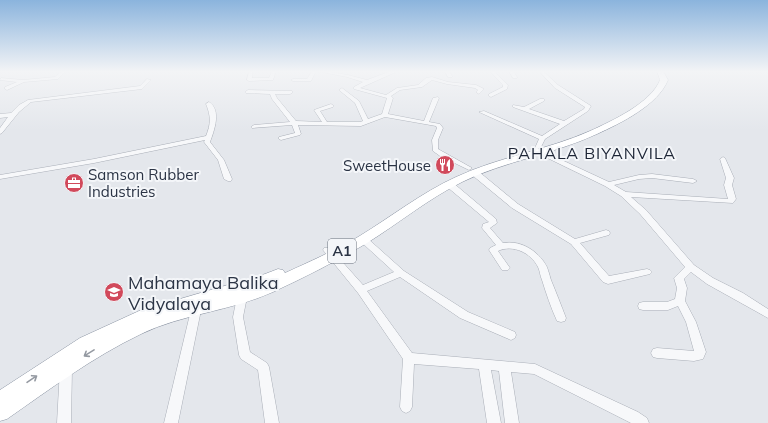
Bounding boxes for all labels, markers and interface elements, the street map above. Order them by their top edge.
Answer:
district label: PAHALA BIYANVILA [508,143,676,163]
restaurant icon: SweetHouse [434,154,456,176]
place label: SweetHouse [343,156,431,175]
place label: Samson Rubber Industries [88,165,199,201]
office icon: Samson Rubber Industries [63,172,85,194]
road number: A1 [328,239,356,263]
place label: Mahamaya Balika Vidyalaya [128,271,279,315]
school or university icon: Mahamaya Balika Vidyalaya [103,281,125,303]
one-way arrow [83,350,95,358]
one-way arrow [26,375,38,383]

